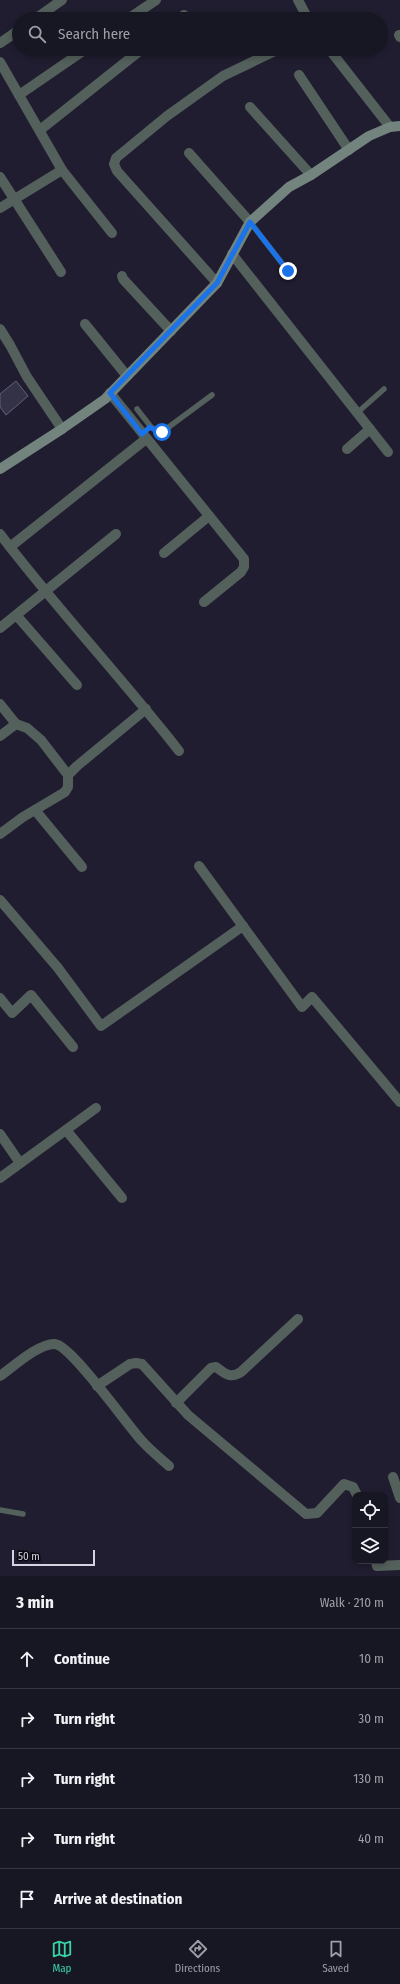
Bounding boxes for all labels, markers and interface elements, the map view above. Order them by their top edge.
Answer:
search box [12,12,388,56]
icon: search [26,23,48,45]
text: Search here [58,25,130,43]
route end [279,262,297,280]
route start [153,423,171,441]
map controls [352,1492,388,1564]
button: locate [352,1492,388,1528]
button: layers [352,1528,388,1564]
scale bar [12,1548,95,1567]
text: 50 m [18,1550,40,1563]
text: 3 min [16,1592,54,1613]
text: Walk · 210 m [320,1595,384,1610]
icon: ahead [16,1648,38,1670]
text: Continue [54,1650,110,1668]
text: 10 m [359,1651,384,1666]
icon: right [16,1708,38,1730]
text: Turn right [54,1710,115,1728]
text: 30 m [358,1711,384,1726]
icon: right [16,1768,38,1790]
text: Turn right [54,1770,115,1788]
text: 130 m [353,1771,384,1786]
icon: right [16,1828,38,1850]
text: Turn right [54,1830,115,1848]
text: 40 m [358,1831,384,1846]
icon: arrive [16,1888,38,1910]
text: Arrive at destination [54,1890,182,1908]
tab: Map [51,1938,73,1975]
tab: Directions [175,1938,220,1975]
tab: Saved [322,1938,349,1975]

